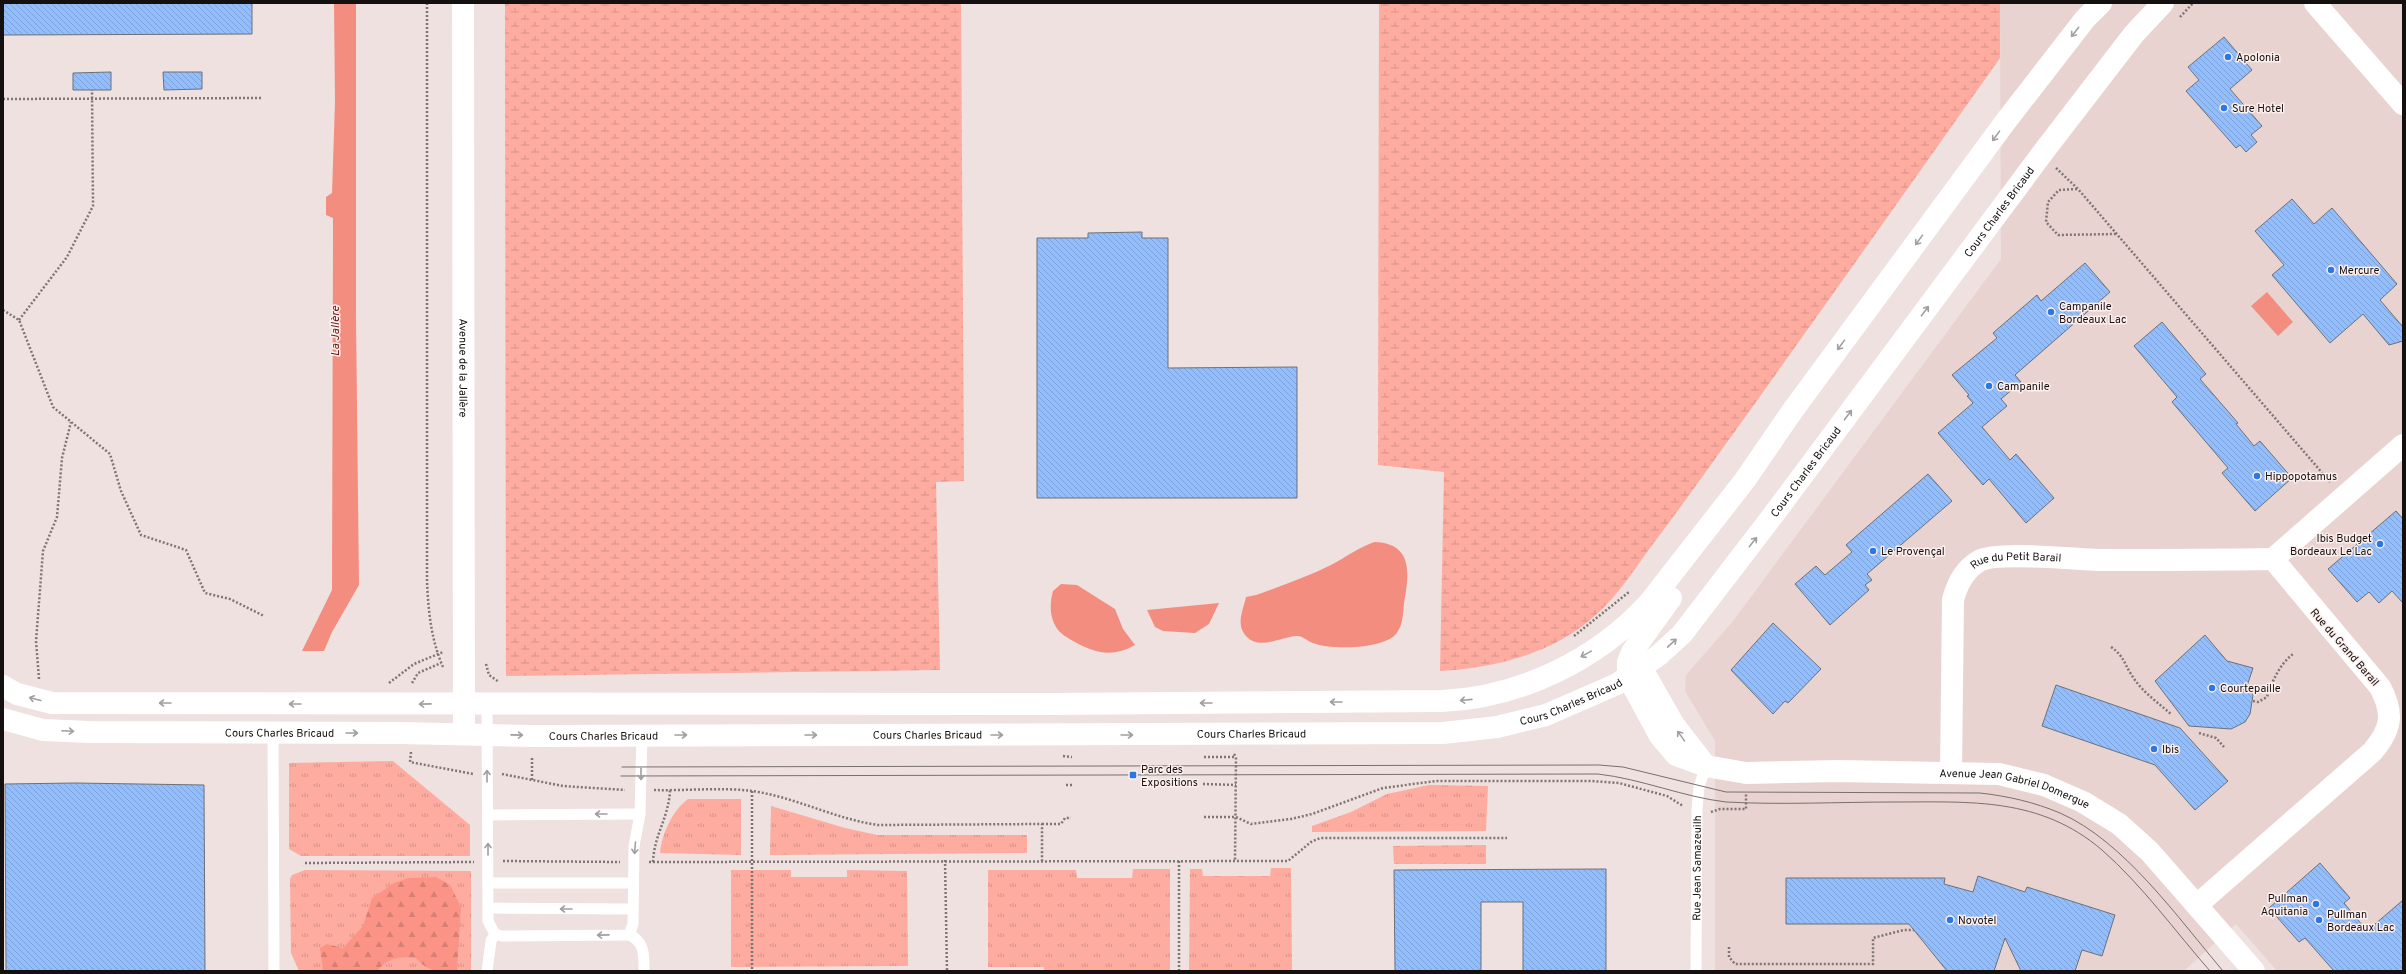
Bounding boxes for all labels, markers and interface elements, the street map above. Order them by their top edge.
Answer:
one-way arrow [2071,27,2079,38]
place label: Apolonia [2236,51,2280,65]
marker: Apolonia [2223,52,2233,62]
place label: Sure Hotel [2232,102,2284,116]
marker: Sure Hotel [2219,103,2229,113]
one-way arrow [1992,130,2000,141]
street label: Cours Charles Bricaud [1961,164,2038,260]
one-way arrow [1914,234,1923,245]
place label: Mercure [2339,264,2380,278]
marker: Mercure [2326,265,2336,275]
place label: Campanile Bordeaux Lac [2059,300,2126,327]
water label: La Jallère [328,305,344,356]
one-way arrow [1921,305,1929,316]
marker: Campanile Bordeaux Lac [2046,307,2056,317]
street label: Avenue de la Jallère [455,319,470,418]
one-way arrow [1837,339,1845,350]
place label: Campanile [1997,380,2050,394]
marker: Campanile [1984,381,1994,391]
one-way arrow [1843,410,1852,421]
street label: Cours Charles Bricaud [1768,424,1845,520]
place label: Hippopotamus [2265,470,2337,484]
marker: Hippopotamus [2252,471,2262,481]
place label: Ibis Budget Bordeaux Le Lac [2290,532,2372,559]
one-way arrow [1748,536,1757,547]
marker: Ibis Budget Bordeaux Le Lac [2375,539,2385,549]
place label: Le Provençal [1881,545,1945,559]
marker: Le Provençal [1868,546,1878,556]
street label: Rue du Petit Barail [1968,550,2062,573]
street label: Rue du Grand Barail [2307,606,2382,689]
one-way arrow [1667,638,1677,648]
one-way arrow [1581,651,1593,658]
street label: Cours Charles Bricaud [1518,676,1626,729]
place label: Courtepaille [2220,682,2281,696]
marker: Courtepaille [2207,683,2217,693]
one-way arrow [29,694,42,702]
one-way arrow [1460,696,1473,704]
one-way arrow [1330,698,1343,706]
one-way arrow [159,699,172,707]
one-way arrow [1200,699,1213,707]
one-way arrow [289,700,302,708]
one-way arrow [419,700,432,708]
street label: Cours Charles Bricaud [225,726,334,741]
one-way arrow [61,727,74,735]
street label: Cours Charles Bricaud [1197,727,1306,742]
one-way arrow [345,729,358,737]
street label: Cours Charles Bricaud [873,729,982,743]
street label: Cours Charles Bricaud [549,730,658,744]
one-way arrow [510,731,523,739]
one-way arrow [674,731,687,739]
one-way arrow [804,731,817,739]
one-way arrow [990,731,1003,739]
one-way arrow [1120,731,1133,739]
one-way arrow [1677,731,1685,742]
place label: Ibis [2162,743,2179,757]
marker: Ibis [2149,744,2159,754]
place label: Parc des Expositions [1141,763,1198,790]
one-way arrow [637,767,645,780]
street label: Avenue Jean Gabriel Domergue [1939,767,2092,812]
one-way arrow [483,770,491,783]
marker: Parc des Expositions [1128,770,1138,780]
one-way arrow [595,810,608,818]
street label: Rue Jean Samazeuilh [1690,815,1705,921]
one-way arrow [631,841,638,854]
one-way arrow [484,843,492,856]
place label: Pullman Aquitania [2261,892,2308,919]
marker: Pullman Aquitania [2311,899,2321,909]
one-way arrow [560,905,573,912]
place label: Pullman Bordeaux Lac [2327,908,2394,935]
place label: Novotel [1958,914,1996,928]
marker: Novotel [1945,915,1955,925]
marker: Pullman Bordeaux Lac [2314,915,2324,925]
one-way arrow [597,931,610,939]

